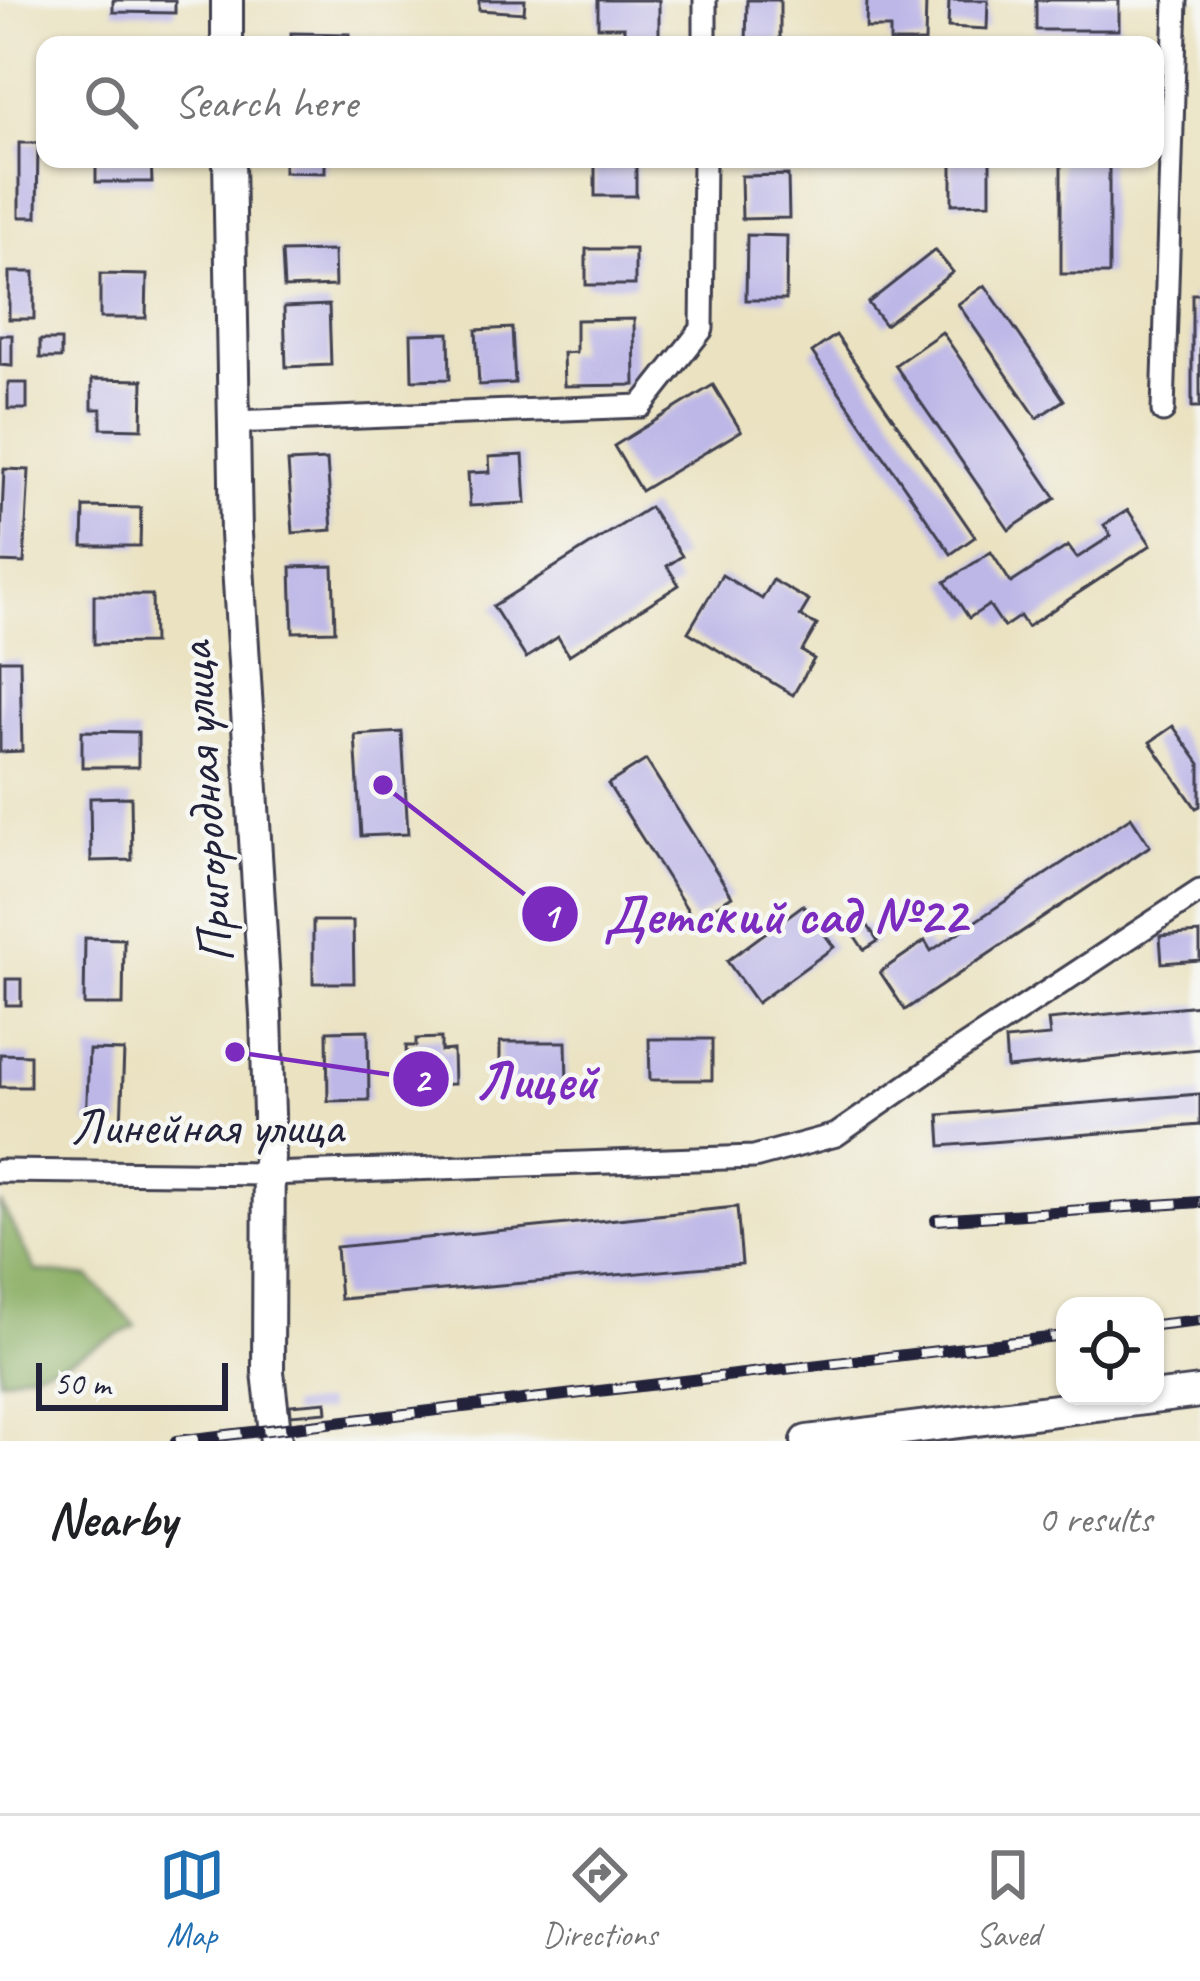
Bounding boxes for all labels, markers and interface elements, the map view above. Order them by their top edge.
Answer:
search box [36,36,1164,168]
icon: search [78,69,144,135]
text: Search here [174,74,357,131]
street label: Пригородная улица [162,637,248,965]
callout: Детский сад №22 [520,869,991,959]
text: Детский сад №22 [604,881,971,949]
text: 1 [542,892,562,938]
callout: Лицей [391,1034,621,1124]
text: Лицей [475,1046,601,1114]
text: 2 [413,1057,433,1103]
street label: Линейная улица [71,1094,347,1158]
map controls [1056,1297,1164,1405]
button: locate [1056,1297,1164,1405]
scale bar [36,1357,228,1410]
text: 50 m [54,1363,110,1405]
text: Nearby [48,1487,176,1551]
text: 0 results [1038,1495,1152,1544]
tab: Map [159,1842,225,1956]
tab: Directions [543,1842,657,1956]
tab: Saved [975,1842,1041,1956]

